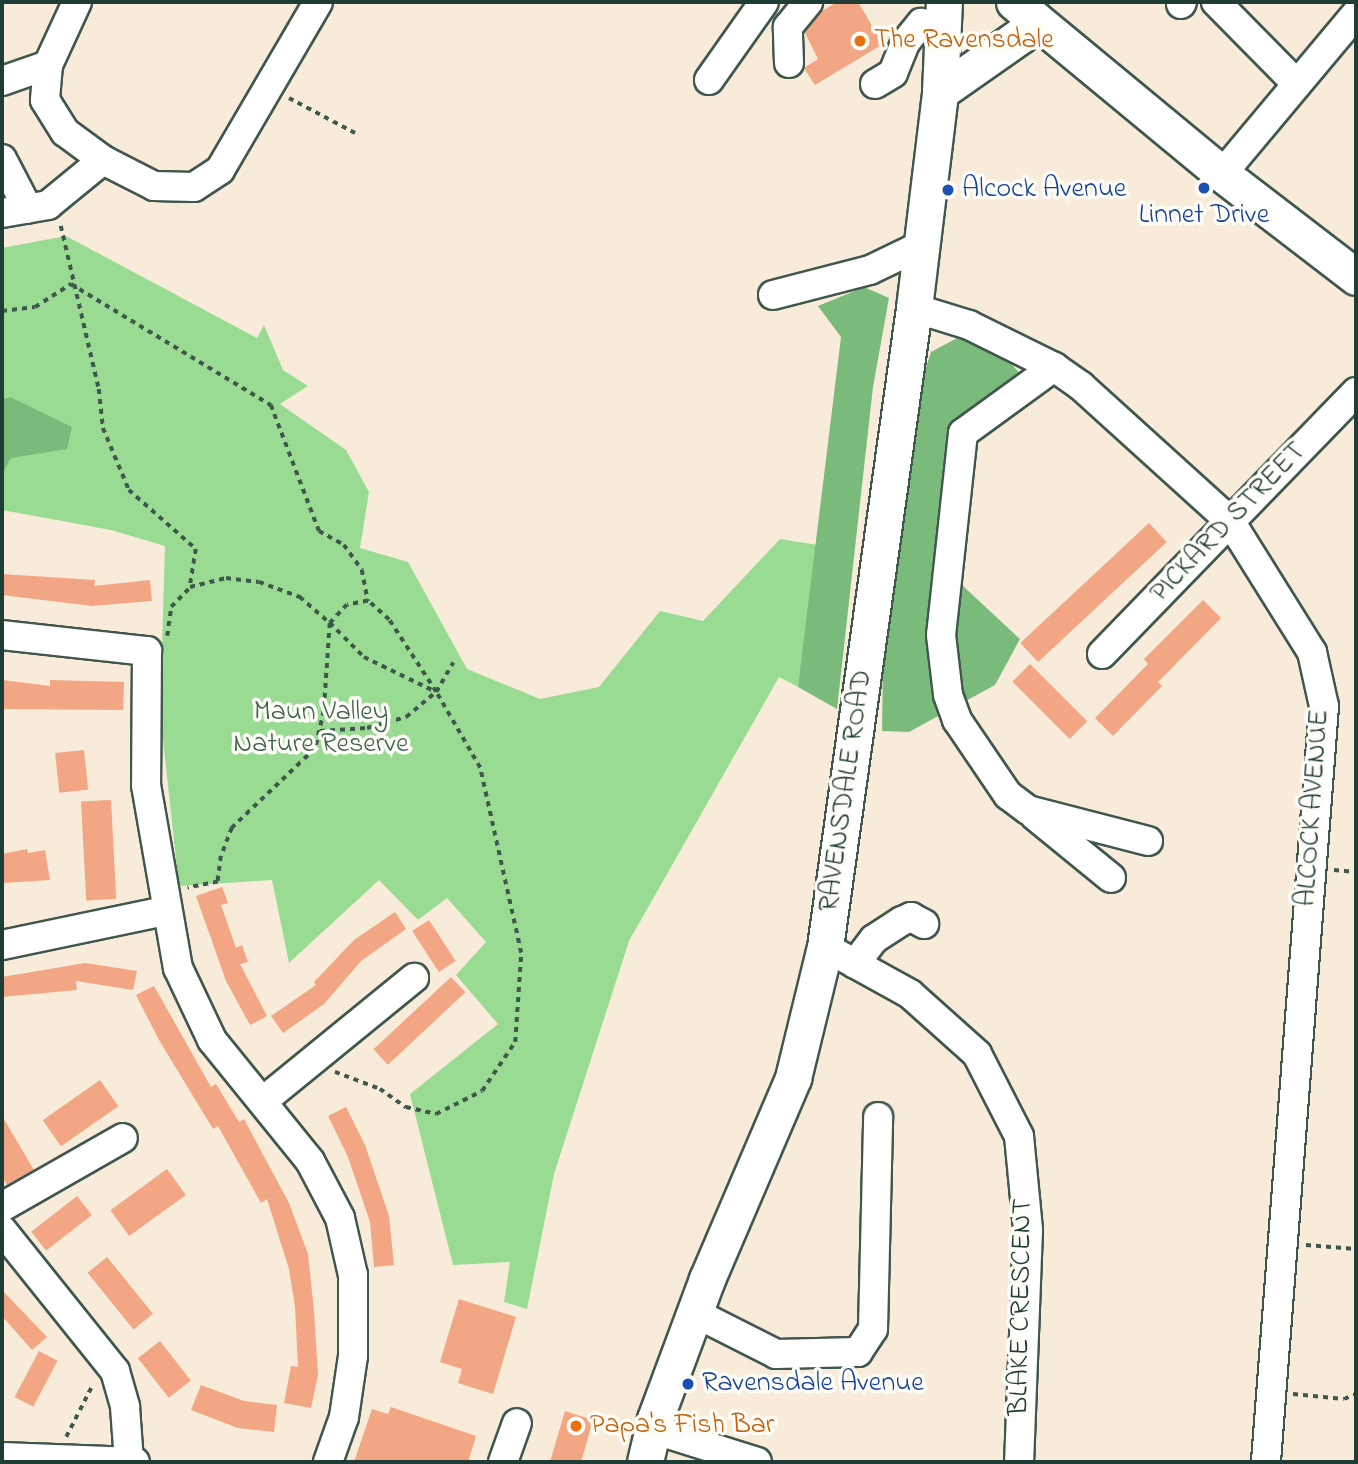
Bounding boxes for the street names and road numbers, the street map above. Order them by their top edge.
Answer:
street label: PICKARD STREET [1144,436,1314,610]
street label: RAVENSDALE ROAD [813,668,881,914]
street label: ALCOCK AVENUE [1290,708,1338,908]
street label: BLAKE CRESCENT [1003,1198,1041,1416]

